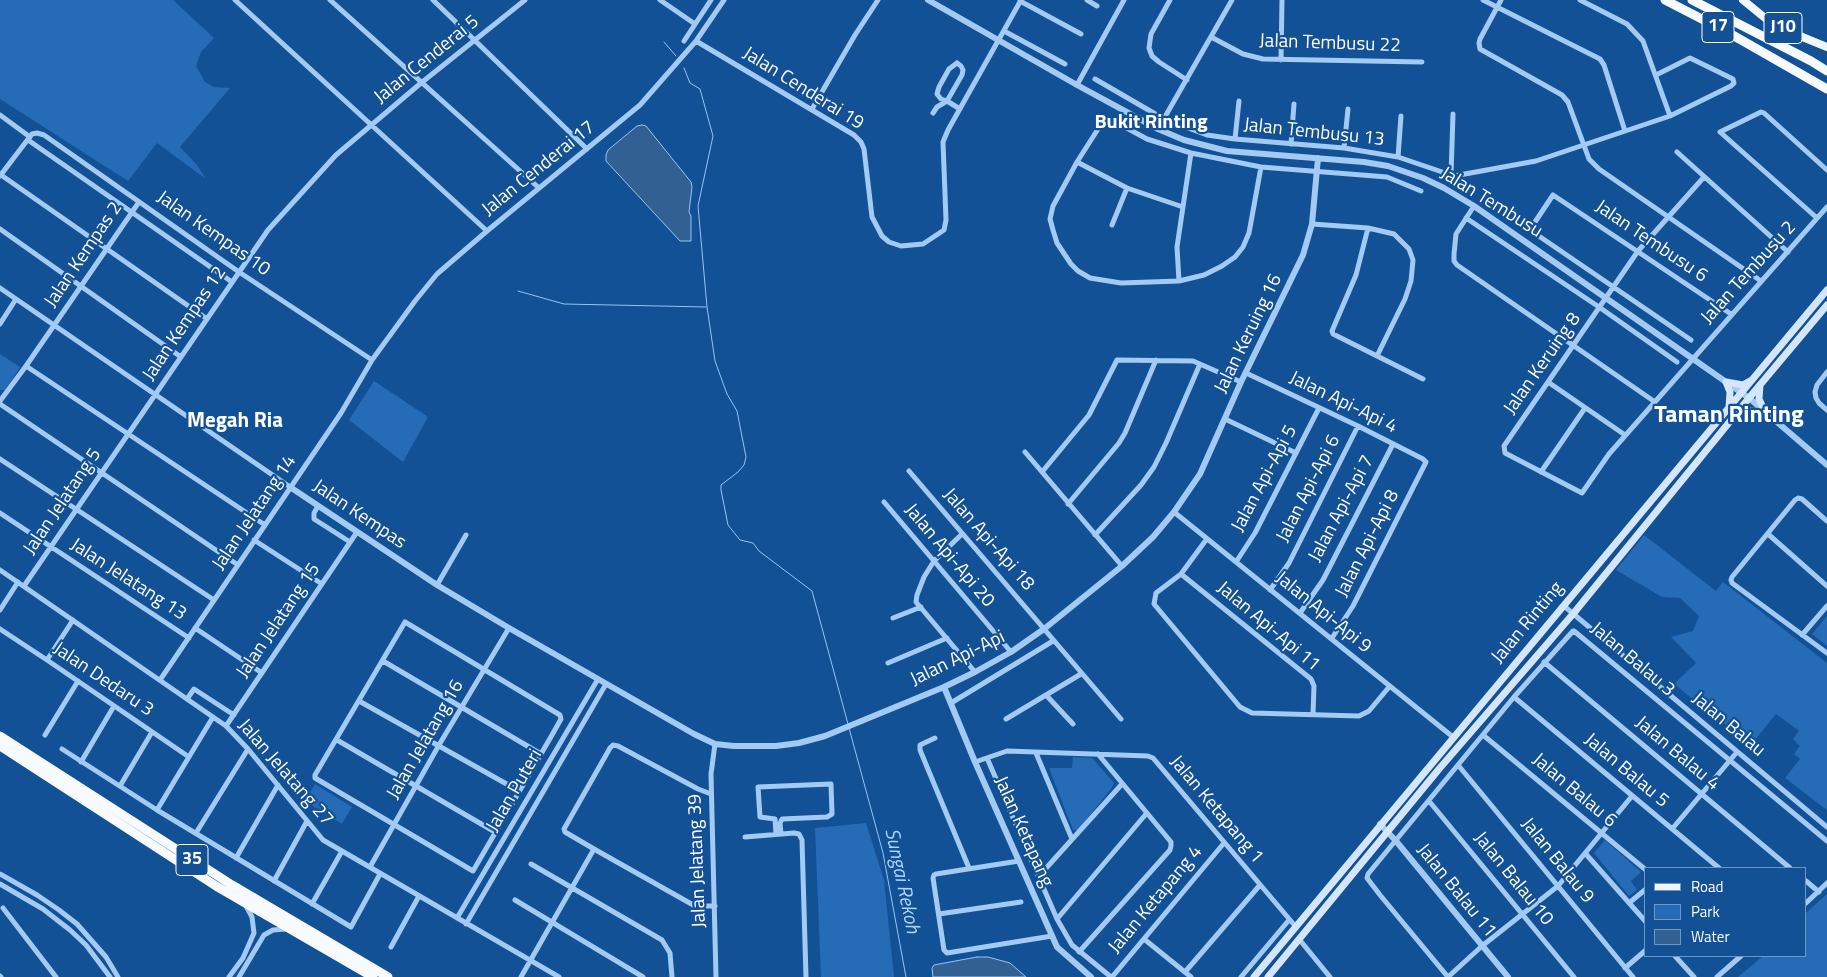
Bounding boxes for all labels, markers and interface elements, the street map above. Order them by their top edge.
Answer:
street label: Jalan Cenderai 5 [370,11,484,109]
road number: 17 [1702,12,1734,42]
road number: J10 [1764,12,1802,44]
street label: Jalan Tembusu 22 [1259,30,1401,58]
street label: Jalan Cenderai 19 [738,43,868,135]
district label: Bukit Rinting [1094,111,1208,135]
street label: Jalan Tembusu 13 [1242,114,1386,152]
street label: Jalan Cenderai 17 [478,117,600,221]
street label: Jalan Tembusu [1436,163,1546,243]
street label: Jalan Kempas 10 [152,186,274,282]
street label: Jalan Tembusu 6 [1590,196,1712,288]
street label: Jalan Kempas 2 [40,198,128,312]
street label: Jalan Tembusu 2 [1697,217,1801,329]
street label: Jalan Kempas 12 [138,262,232,386]
street label: Jalan Keruing 16 [1210,271,1288,397]
street label: Jalan Keruing 8 [1500,309,1586,419]
street label: Jalan Api-Api 4 [1285,367,1401,439]
district label: Taman Rinting [1654,402,1804,430]
district label: Megah Ria [187,409,283,435]
street label: Jalan Api-Api 5 [1227,422,1303,536]
street label: Jalan Api-Api 6 [1272,432,1346,546]
street label: Jalan Jelatang 5 [19,445,107,559]
street label: Jalan Jelatang 14 [208,451,302,575]
street label: Jalan Api-Api 7 [1304,452,1380,566]
street label: Jalan Kempas [308,475,410,555]
street label: Jalan Api-Api 18 [937,484,1039,596]
street label: Jalan Api-Api 8 [1331,487,1405,601]
street label: Jalan Api-Api 20 [899,500,999,612]
street label: Jalan Jelatang 13 [66,534,190,626]
street label: Jalan Jelatang 15 [232,559,326,683]
street label: Jalan Api-Api 9 [1270,567,1376,659]
street label: Jalan Api-Api 11 [1212,577,1324,677]
street label: Jalan Rinting [1487,577,1569,669]
street label: Jalan Balau 3 [1585,618,1679,702]
street label: Jalan Api-Api [907,626,1009,692]
street label: Jalan Dedaru 3 [48,638,158,722]
street label: Jalan Jelatang 16 [383,676,469,804]
street label: Jalan Balau [1687,688,1769,762]
street label: Jalan Balau 4 [1630,712,1724,796]
street label: Jalan Jelatang 27 [233,715,337,831]
street label: Jalan Balau 5 [1579,729,1673,813]
street label: Jalan Puteri [482,746,548,836]
street label: Jalan Balau 6 [1527,749,1621,833]
street label: Jalan Ketapang 1 [1164,751,1268,869]
street label: Jalan Ketapang [988,773,1058,891]
street label: Jalan Jelatang 39 [684,794,712,928]
street label: Jalan Balau 9 [1516,814,1598,908]
water label: Sungai Rekoh [878,826,924,936]
street label: Jalan Balau 10 [1468,828,1558,930]
street label: Jalan Balau 11 [1411,840,1501,942]
street label: Jalan Ketapang 4 [1104,841,1208,959]
road number: 35 [176,844,208,876]
legend [1644,867,1807,957]
text: Road [1691,875,1723,898]
text: Park [1691,900,1720,923]
text: Water [1691,925,1730,948]

